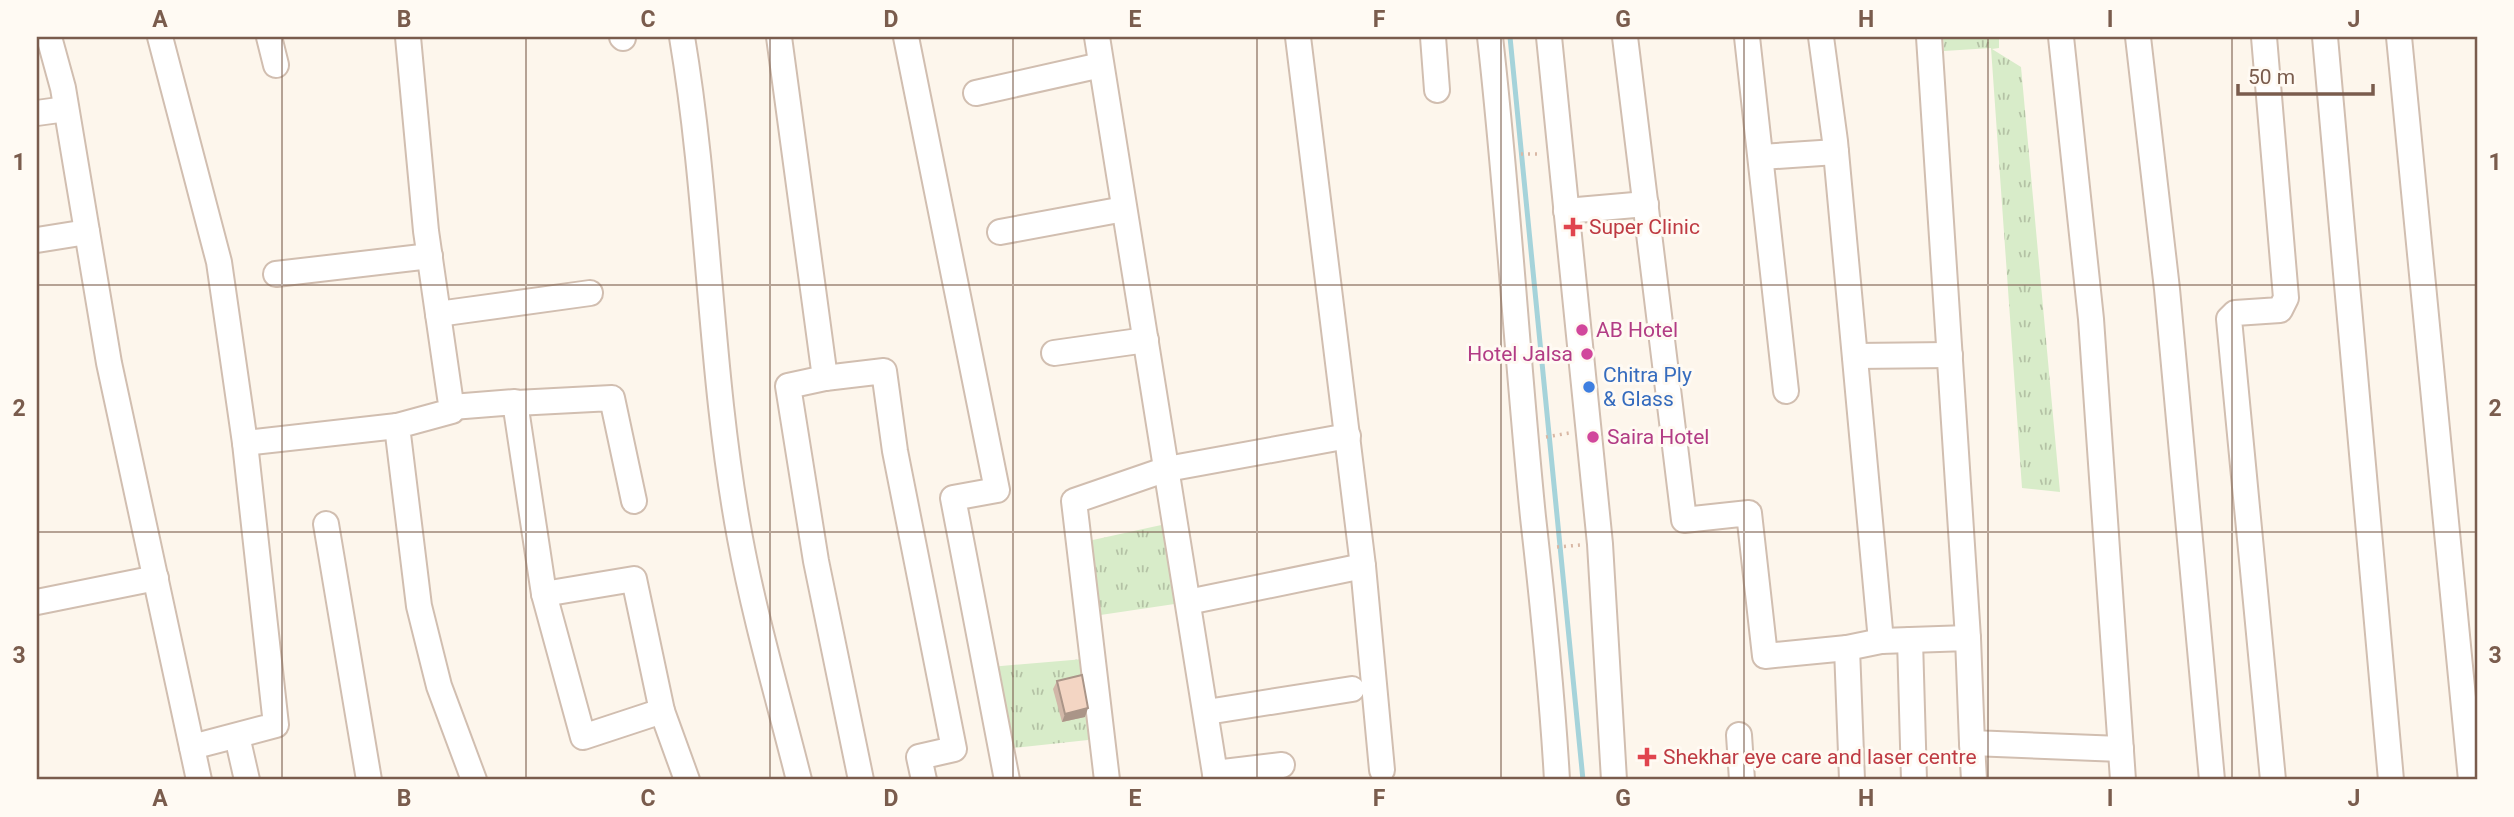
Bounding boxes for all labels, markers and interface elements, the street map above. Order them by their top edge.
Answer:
text: A [152,6,168,33]
text: B [397,6,411,33]
text: C [640,6,656,33]
text: D [884,6,898,33]
text: E [1129,6,1142,33]
text: F [1373,6,1386,33]
text: G [1615,6,1631,33]
text: H [1858,6,1874,33]
text: I [2107,6,2113,33]
text: J [2348,6,2360,33]
scale bar [2238,52,2372,96]
text: 50 m [2248,65,2295,89]
text: 1 [12,149,26,176]
text: 1 [2488,149,2502,176]
place label: Super Clinic [1589,215,1700,239]
marker: Super Clinic [1563,217,1583,237]
place label: AB Hotel [1596,318,1678,342]
marker: AB Hotel [1574,322,1590,338]
place label: Hotel Jalsa [1467,342,1573,366]
marker: Hotel Jalsa [1579,346,1595,362]
place label: Chitra Ply & Glass [1603,363,1692,411]
marker: Chitra Ply & Glass [1581,379,1597,395]
text: 2 [12,395,26,422]
text: 2 [2488,395,2502,422]
place label: Saira Hotel [1607,425,1709,449]
marker: Saira Hotel [1585,429,1601,445]
text: 3 [12,642,26,669]
text: 3 [2488,642,2502,669]
place label: Shekhar eye care and laser centre [1663,745,1977,769]
marker: Shekhar eye care and laser centre [1637,747,1657,767]
text: A [152,785,168,812]
text: B [397,785,411,812]
text: C [640,785,656,812]
text: D [884,785,898,812]
text: E [1129,785,1142,812]
text: F [1373,785,1386,812]
text: G [1615,785,1631,812]
text: H [1858,785,1874,812]
text: I [2107,785,2113,812]
text: J [2348,785,2360,812]

